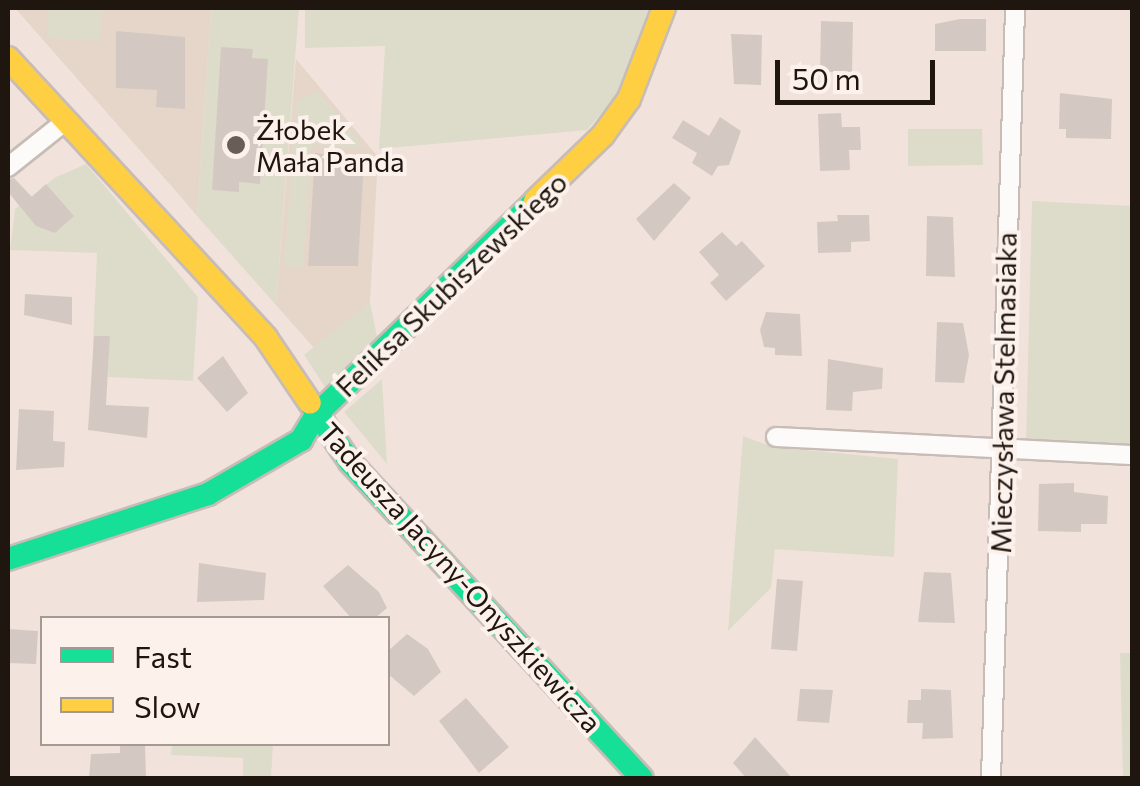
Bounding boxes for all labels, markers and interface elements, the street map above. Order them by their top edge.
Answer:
scale bar [780,40,940,102]
text: 50 m [792,59,861,96]
place label: Żłobek Mała Panda [256,112,405,178]
marker: Żłobek Mała Panda [225,134,247,156]
street label: Feliksa Skubiszewskiego [328,165,574,403]
street label: Mieczysława Stelmasiaka [983,232,1023,554]
street label: Tadeusza Jacyny-Onyszkiewicza [313,415,609,739]
legend [40,616,390,746]
text: Fast [134,637,192,674]
text: Slow [134,687,201,724]

